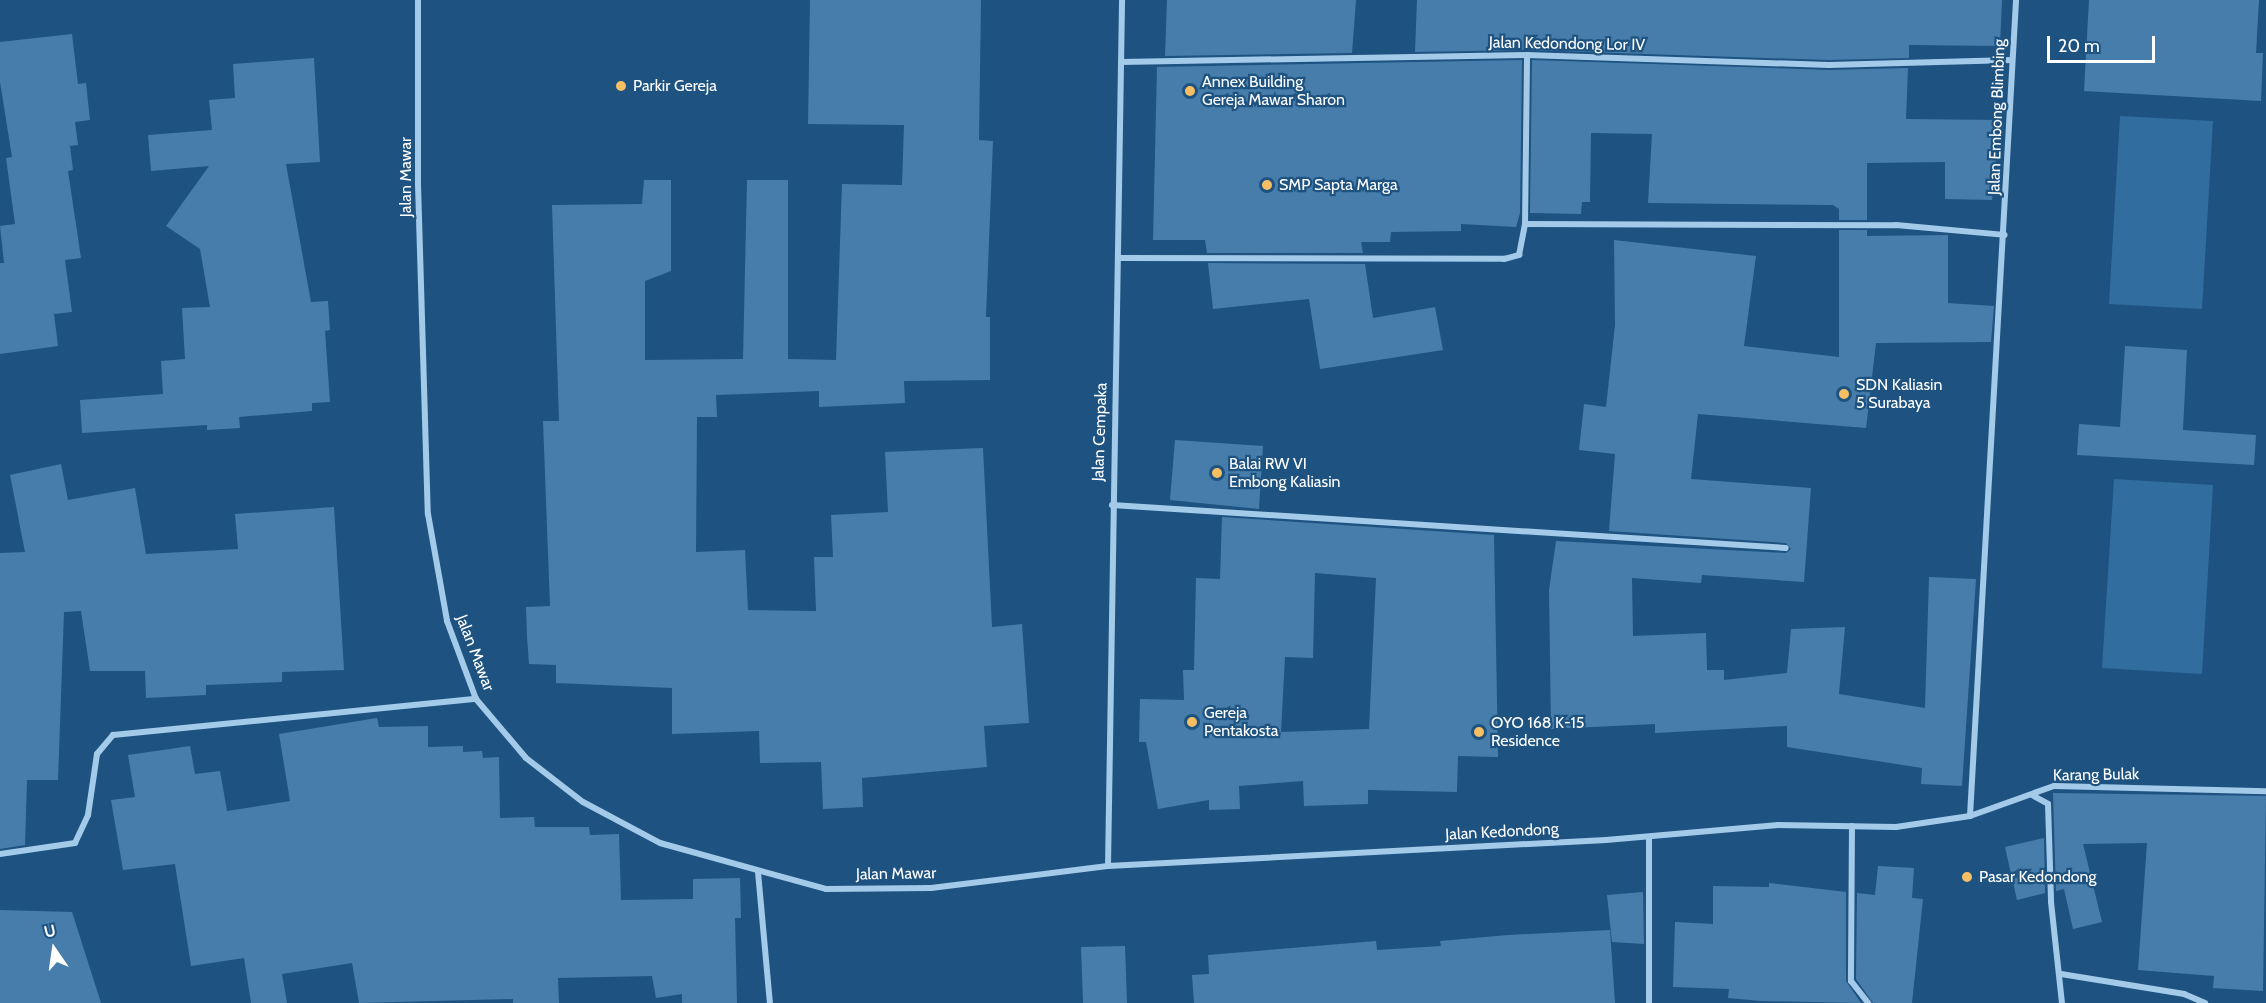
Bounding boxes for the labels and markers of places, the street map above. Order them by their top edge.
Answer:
place label: Annex Building Gereja Mawar Sharon [1202,72,1345,110]
place label: Parkir Gereja [633,76,717,96]
marker: Parkir Gereja [614,79,628,93]
marker: Annex Building Gereja Mawar Sharon [1183,84,1197,98]
place label: SMP Sapta Marga [1279,175,1398,195]
marker: SMP Sapta Marga [1260,178,1274,192]
place label: SDN Kaliasin 5 Surabaya [1856,375,1942,413]
marker: SDN Kaliasin 5 Surabaya [1837,387,1851,401]
place label: Balai RW VI Embong Kaliasin [1229,454,1340,492]
marker: Balai RW VI Embong Kaliasin [1210,466,1224,480]
place label: Gereja Pentakosta [1204,703,1278,741]
place label: OYO 168 K-15 Residence [1491,713,1584,751]
marker: Gereja Pentakosta [1185,715,1199,729]
marker: OYO 168 K-15 Residence [1472,725,1486,739]
place label: Pasar Kedondong [1979,867,2096,887]
marker: Pasar Kedondong [1960,870,1974,884]

